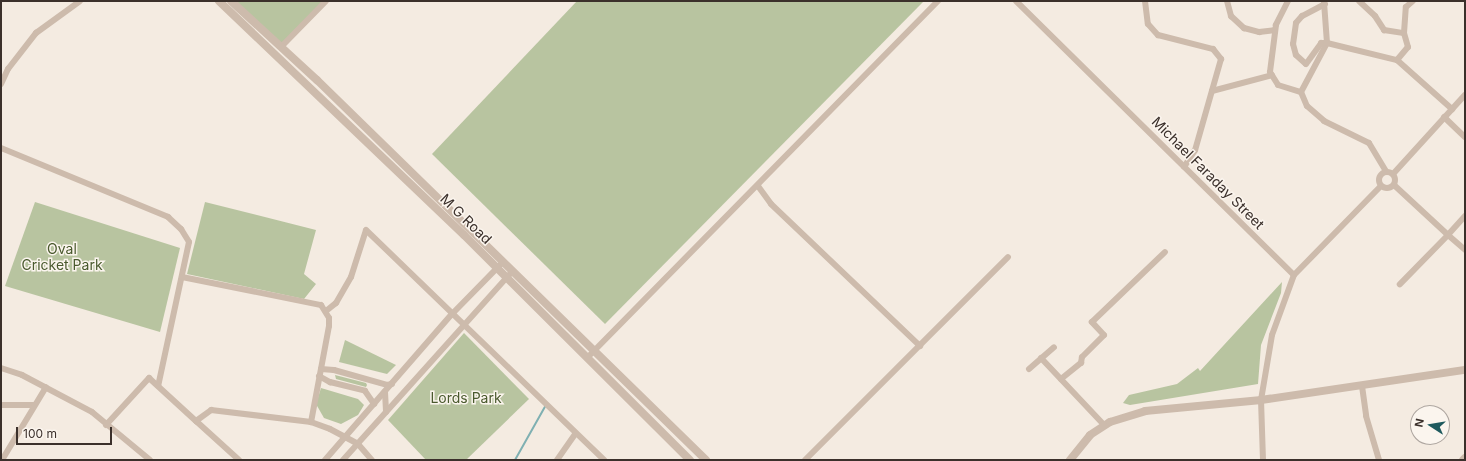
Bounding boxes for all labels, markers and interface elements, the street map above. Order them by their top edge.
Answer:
street label: Michael Faraday Street [1148,113,1268,233]
street label: M G Road [437,190,495,248]
park label: Oval Cricket Park [21,241,103,274]
park label: Lords Park [430,390,502,406]
north arrow [1410,405,1450,445]
text: N [1412,417,1427,428]
scale bar [18,419,114,445]
text: 100 m [23,426,57,441]

